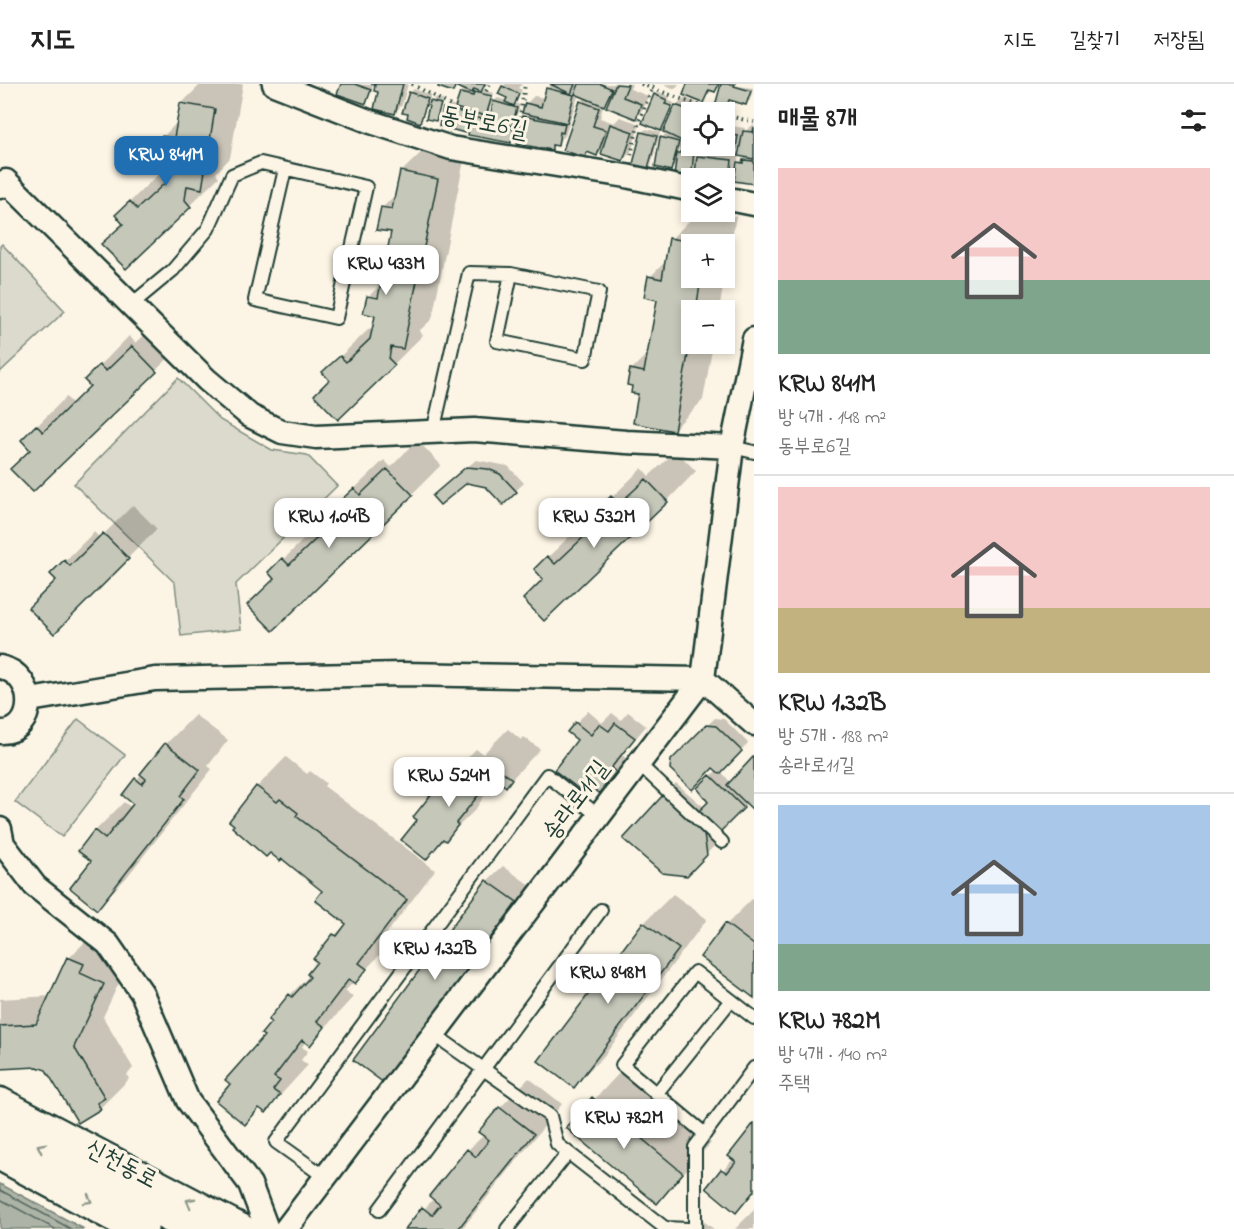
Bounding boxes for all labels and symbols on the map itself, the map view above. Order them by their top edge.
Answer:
street label: 동부로6길 [438,98,530,150]
pin: KRW 841M [104,136,228,187]
pin: KRW 433M [324,245,448,296]
pin: KRW 1.04B [260,498,398,549]
pin: KRW 532M [532,498,656,549]
street label: 송라로11길 [535,754,619,848]
pin: KRW 524M [387,757,511,808]
pin: KRW 1.32B [366,930,504,981]
pin: KRW 848M [546,954,670,1005]
pin: KRW 782M [562,1099,686,1150]
street label: 신천동로 [79,1131,163,1199]
one-way arrow [37,1143,48,1155]
one-way arrow [82,1193,93,1204]
one-way arrow [185,1198,196,1209]

